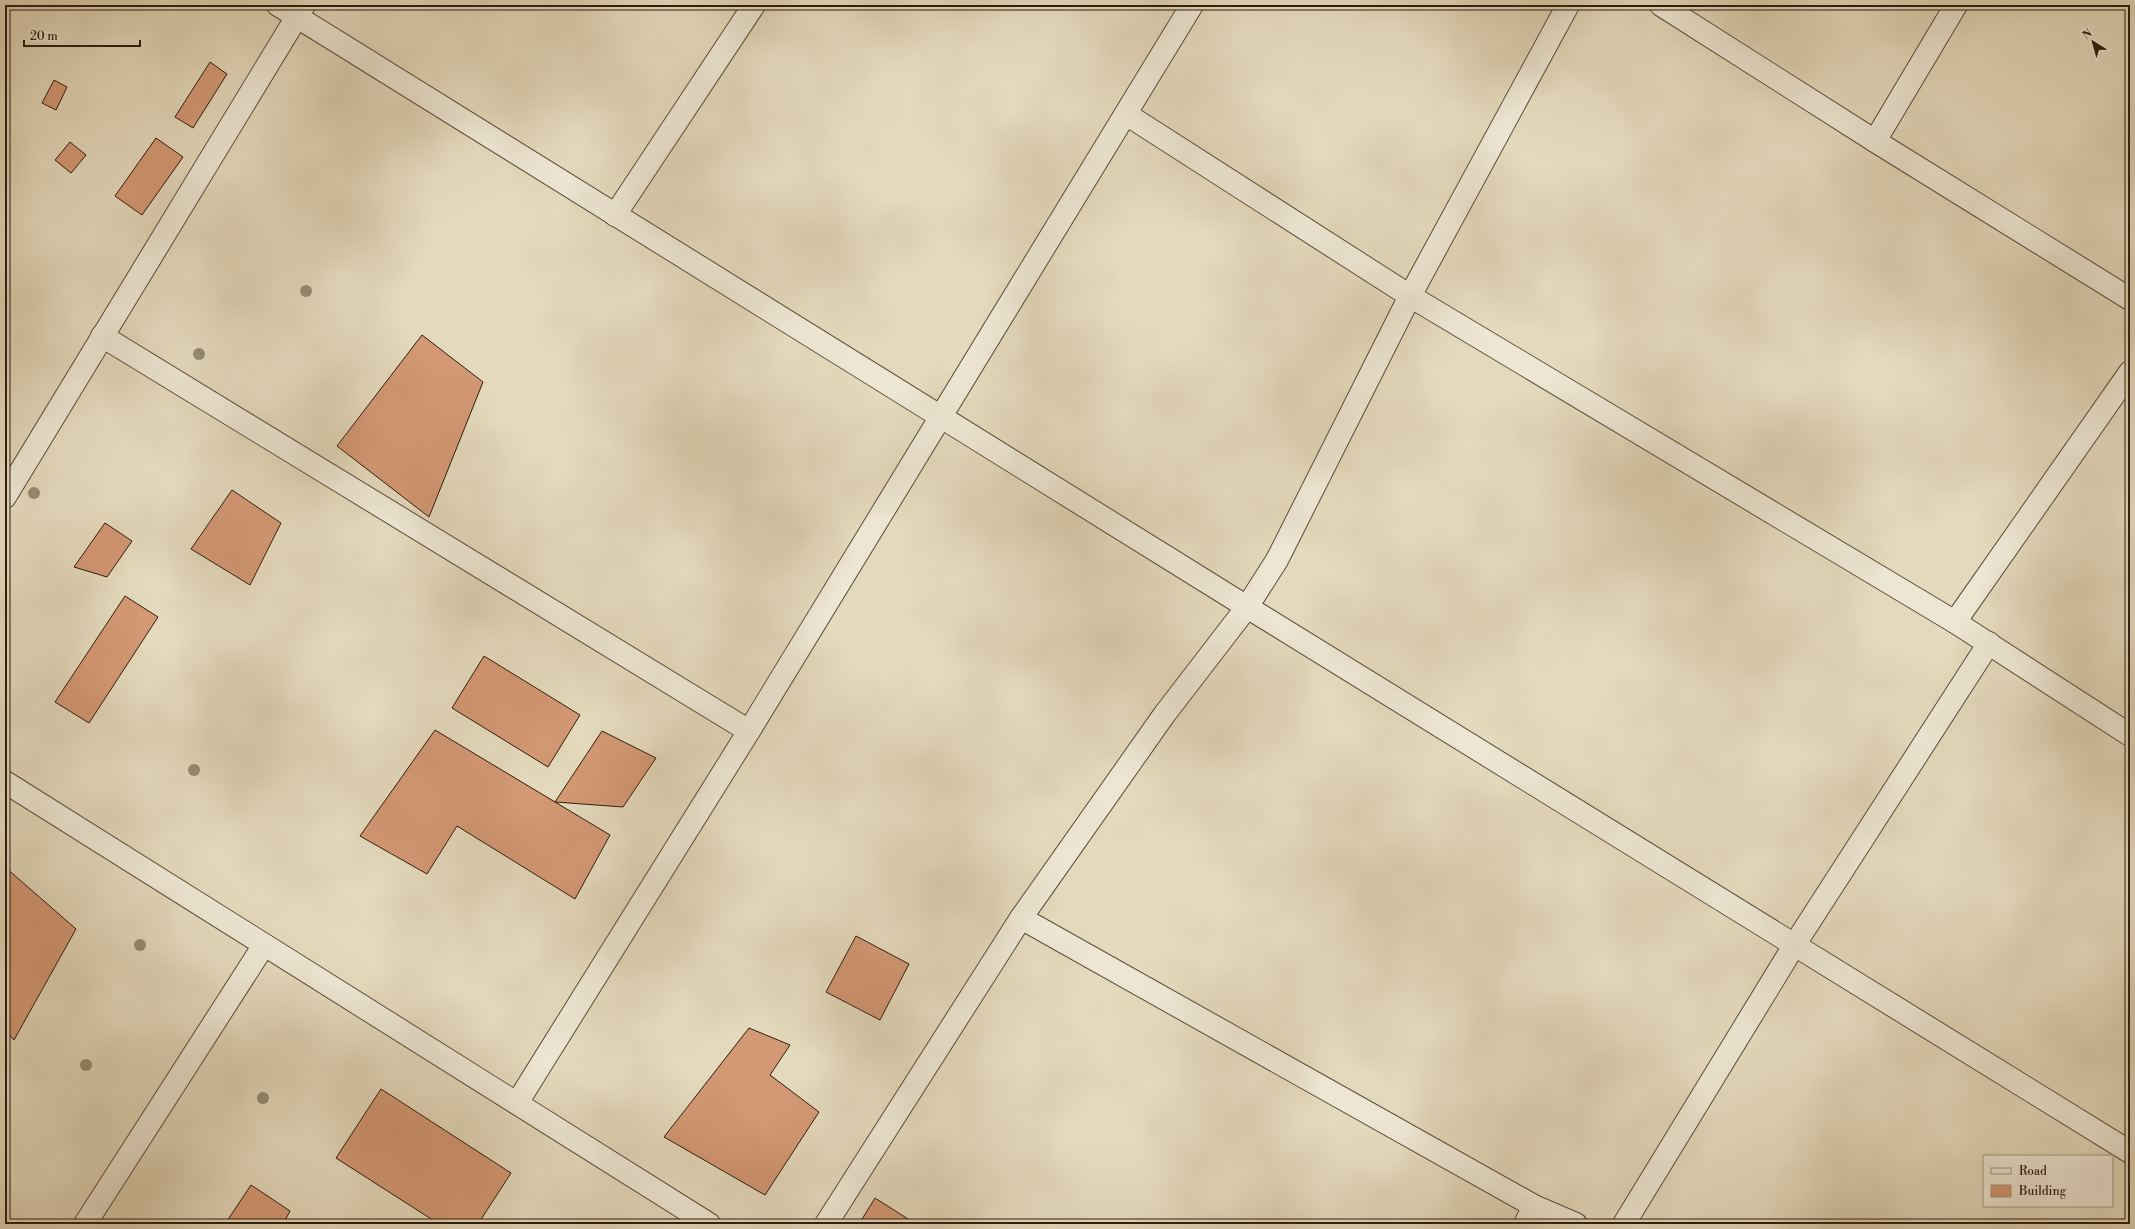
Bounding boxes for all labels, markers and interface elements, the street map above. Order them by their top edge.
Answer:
scale bar [24,22,140,48]
north arrow [2073,22,2113,62]
text: N [2080,26,2096,43]
text: 20 m [30,29,58,44]
legend [1983,1155,2113,1207]
text: Road [2019,1164,2047,1179]
text: Building [2018,1184,2067,1199]

